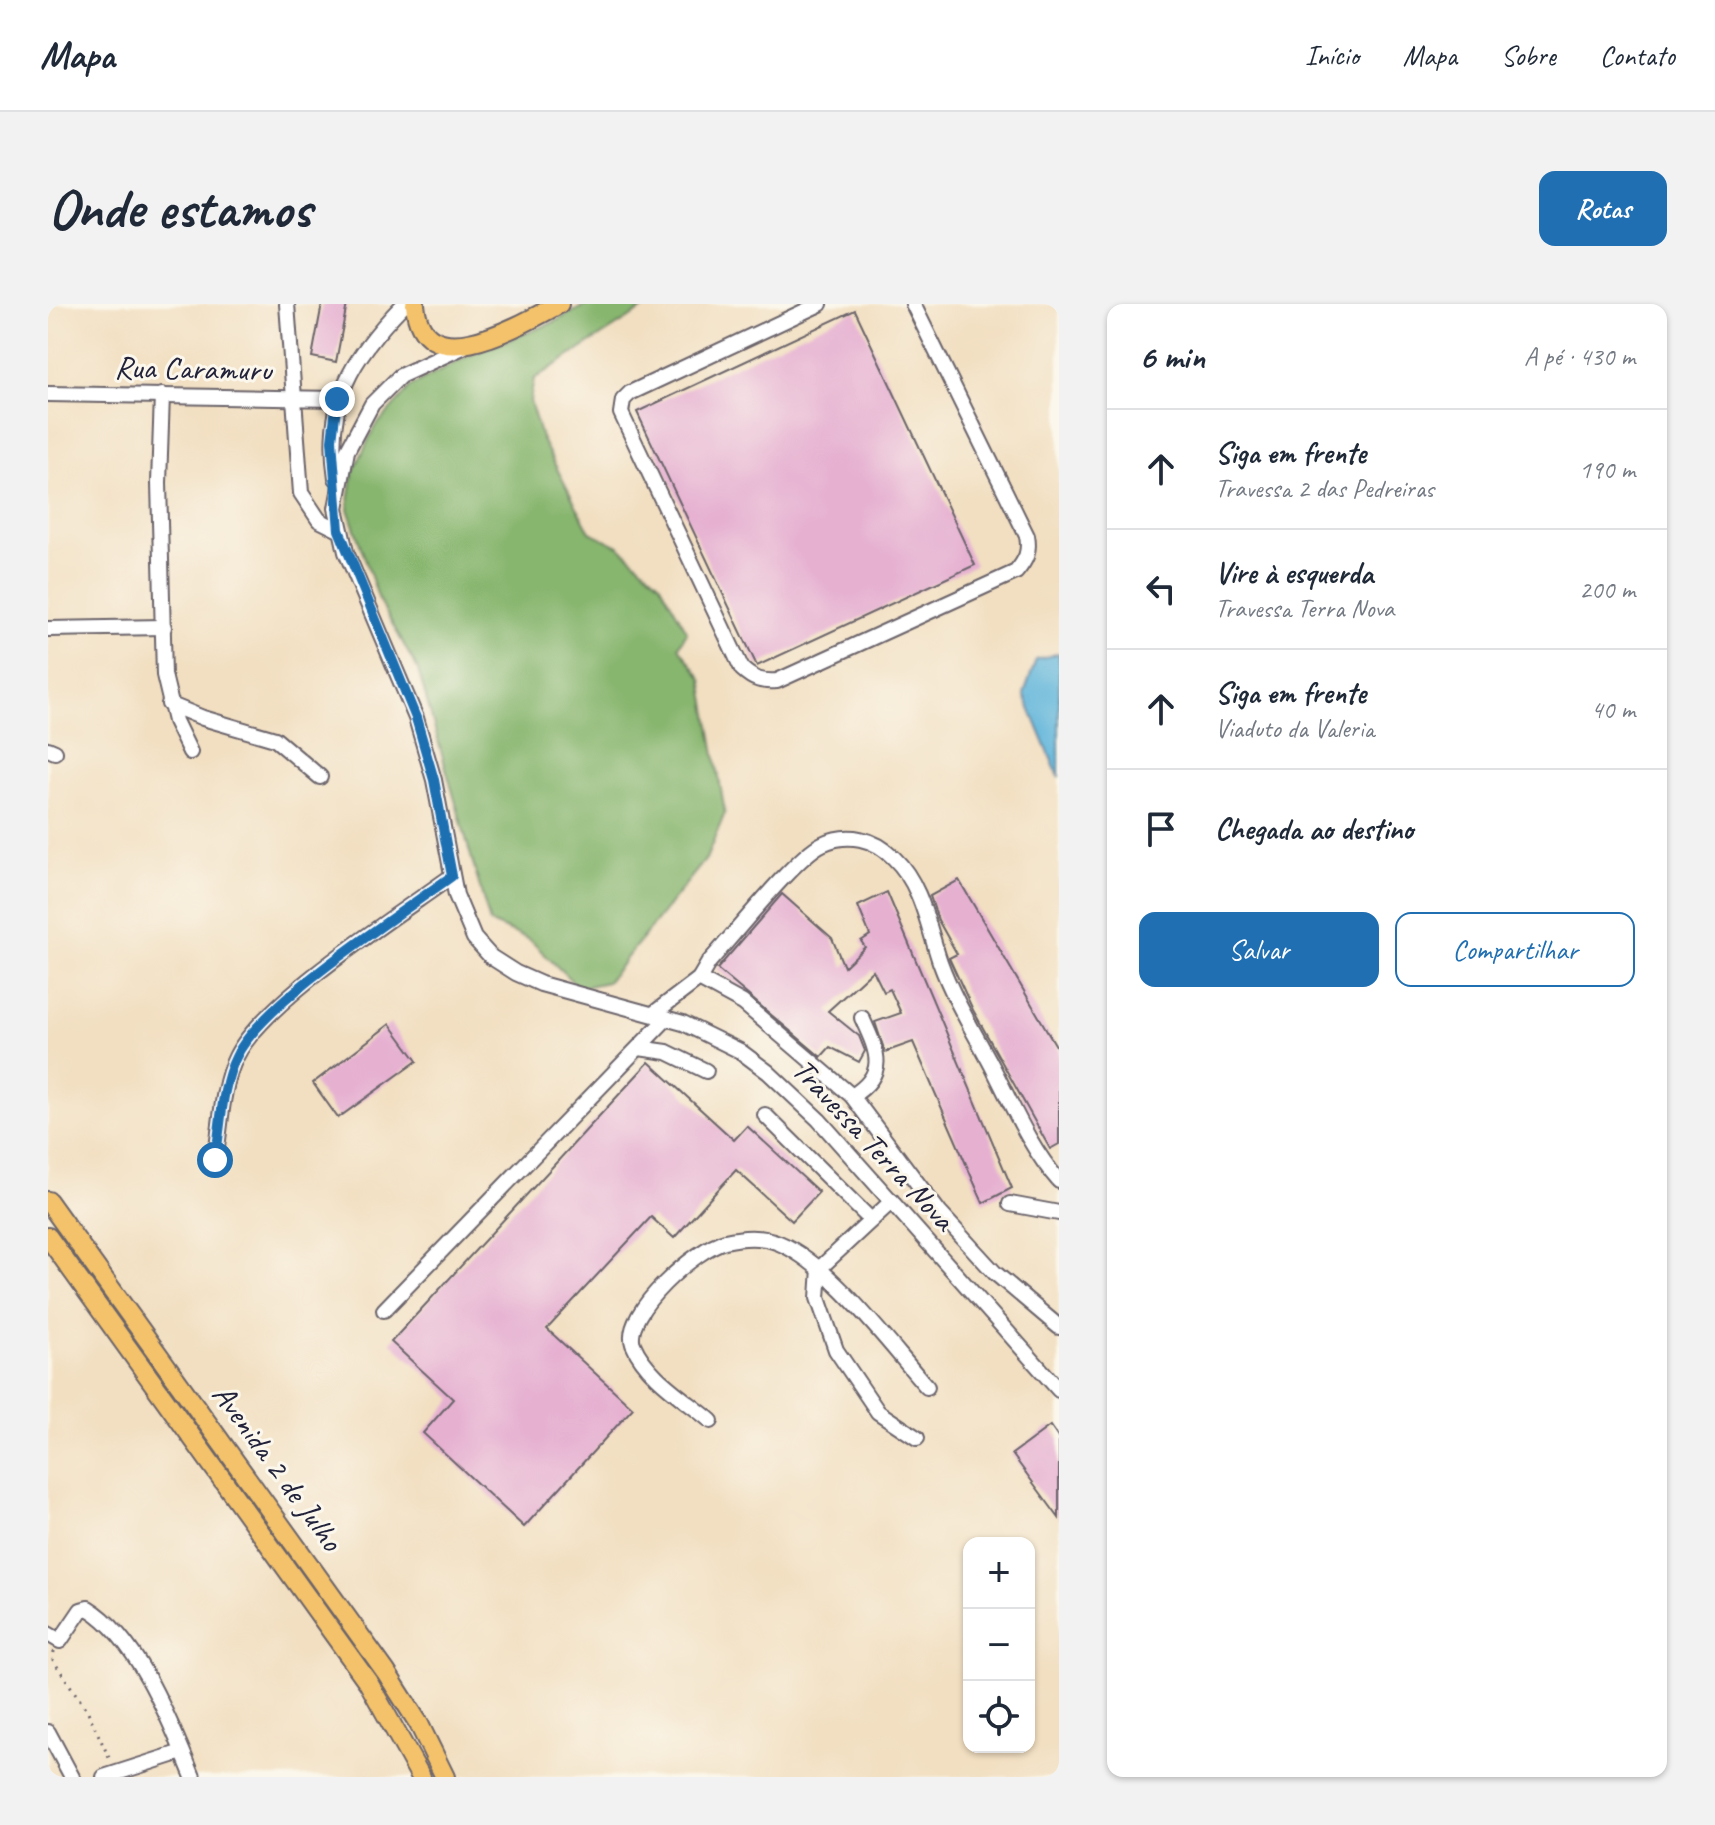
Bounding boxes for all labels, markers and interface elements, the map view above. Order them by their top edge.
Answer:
text: Mapa [40,32,115,79]
text: Início [1305,38,1359,73]
text: Mapa [1403,38,1457,73]
text: Sobre [1501,38,1556,73]
text: Contato [1600,38,1675,73]
button: Rotas [1539,171,1667,246]
text: Onde estamos [48,173,311,244]
text: 6 min [1139,335,1205,378]
text: A pé · 430 m [1524,340,1635,373]
street label: Rua Caramuru [114,347,274,390]
route end [319,381,355,417]
text: Siga em frente [1215,434,1366,472]
icon: ahead [1139,447,1183,491]
text: 190 m [1579,453,1635,486]
text: Travessa 2 das Pedreiras [1215,472,1434,505]
text: Vire à esquerda [1215,554,1373,592]
icon: left [1139,567,1183,611]
text: 200 m [1579,573,1635,606]
text: Travessa Terra Nova [1215,592,1394,625]
text: Siga em frente [1215,674,1366,712]
icon: ahead [1139,687,1183,731]
text: 40 m [1591,693,1635,726]
text: Viaduto da Valeria [1215,712,1374,745]
icon: arrive [1139,807,1183,851]
text: Chegada ao destino [1215,810,1413,848]
button: Salvar [1139,912,1379,987]
button: Compartilhar [1395,912,1635,987]
street label: Travessa Terra Nova [783,1050,965,1240]
route start [197,1142,233,1178]
street label: Avenida 2 de Julho [203,1376,353,1560]
map controls [963,1537,1035,1753]
button: + [963,1537,1035,1609]
button: − [963,1609,1035,1681]
button: locate [963,1681,1035,1753]

